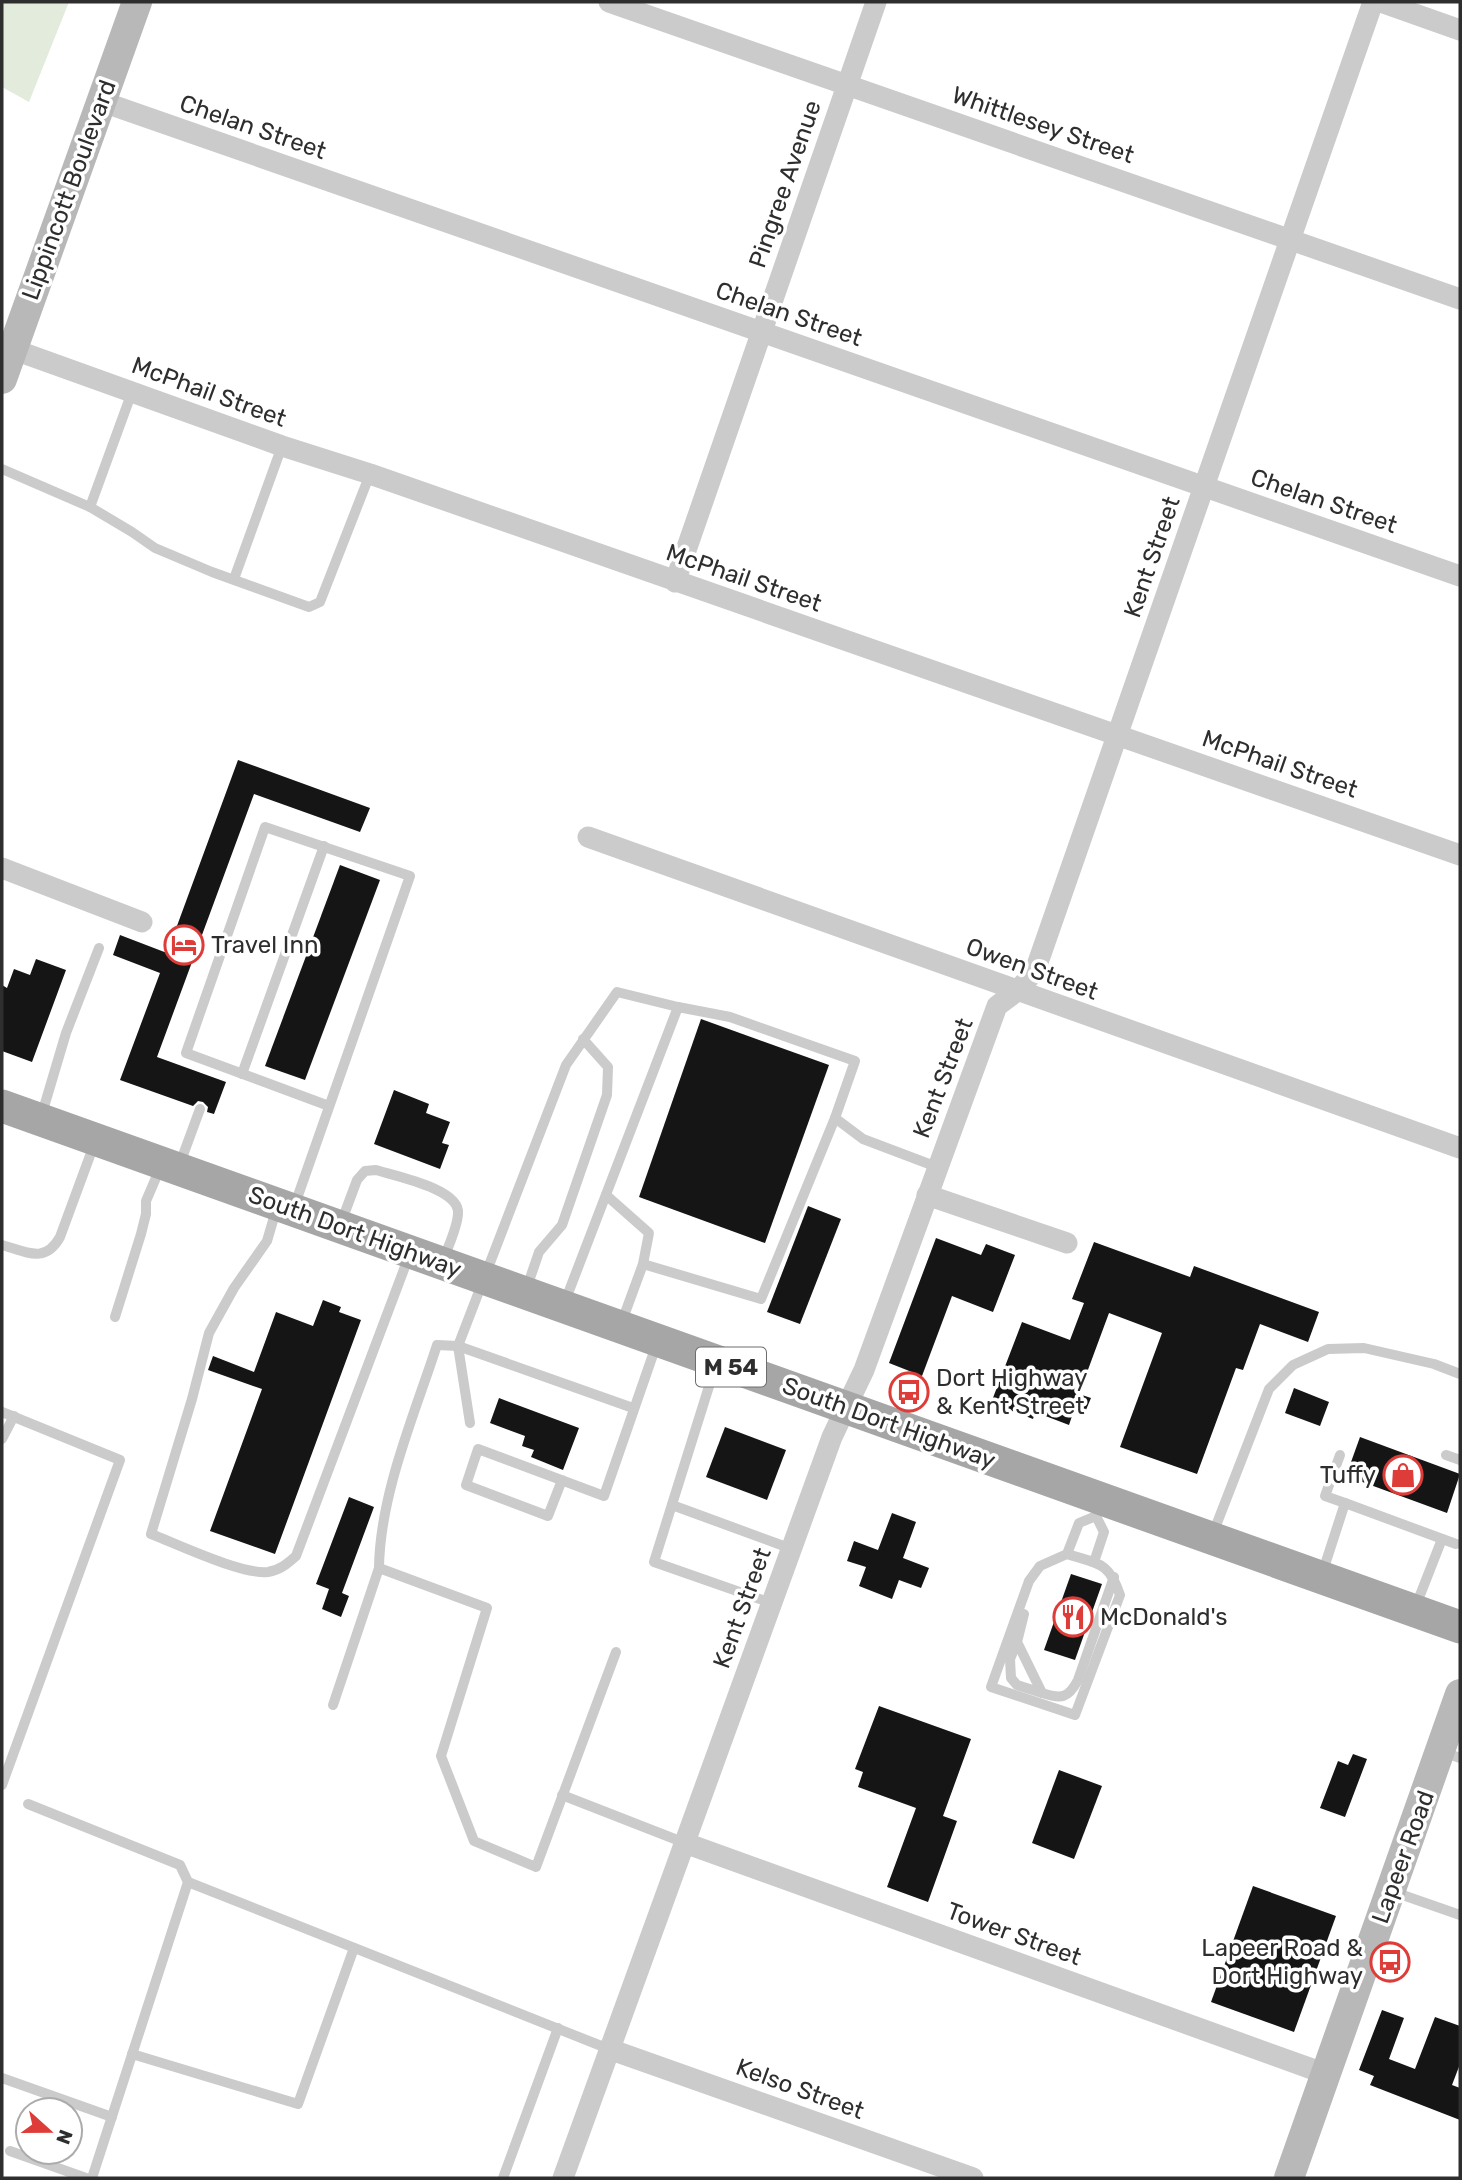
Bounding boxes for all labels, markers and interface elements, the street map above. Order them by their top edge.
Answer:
street label: Lippincott Boulevard [16,76,122,304]
street label: Whittlesey Street [948,81,1138,169]
street label: Chelan Street [176,89,330,165]
street label: Pingree Avenue [743,97,827,271]
street label: Chelan Street [712,276,866,352]
street label: McPhail Street [128,351,290,433]
street label: Chelan Street [1247,463,1401,539]
street label: Kent Street [1118,493,1186,621]
street label: McPhail Street [663,538,825,618]
street label: McPhail Street [1199,724,1361,804]
hotel icon: Travel Inn [163,924,205,966]
place label: Travel Inn [211,931,319,959]
street label: Owen Street [962,932,1102,1006]
street label: Kent Street [907,1014,979,1142]
street label: South Dort Highway [245,1180,465,1284]
road number: M 54 [696,1348,766,1386]
place label: Dort Highway & Kent Street [936,1364,1088,1420]
street label: South Dort Highway [779,1371,999,1475]
bus stop icon: Dort Highway & Kent Street [888,1371,930,1413]
shop icon: Tuffy [1382,1454,1424,1496]
place label: Tuffy [1320,1461,1376,1489]
street label: Kent Street [707,1544,777,1672]
restaurant icon: McDonald's [1052,1596,1094,1638]
place label: McDonald's [1100,1603,1227,1631]
street label: Lapeer Road [1366,1787,1440,1927]
street label: Tower Street [943,1897,1085,1971]
place label: Lapeer Road & Dort Highway [1201,1934,1363,1990]
bus stop icon: Lapeer Road & Dort Highway [1369,1941,1411,1983]
street label: Kelso Street [732,2053,868,2125]
north arrow [14,2096,84,2166]
text: N [51,2126,78,2147]

